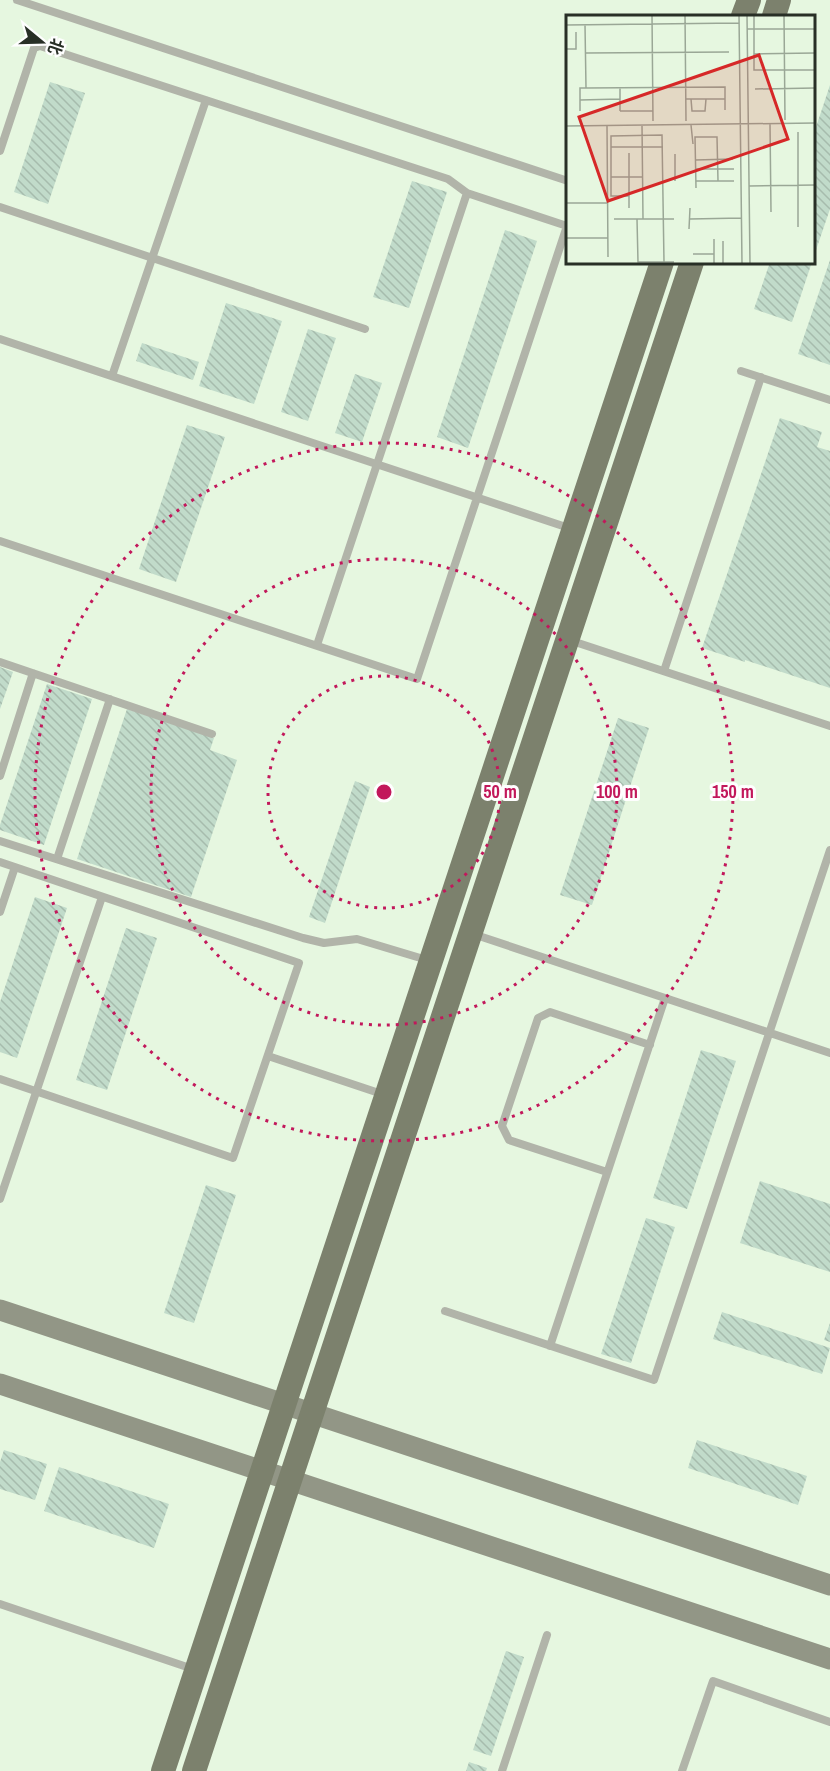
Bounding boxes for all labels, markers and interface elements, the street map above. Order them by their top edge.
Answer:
north arrow [12,12,72,72]
inset map [566,15,815,264]
text: 北 [43,36,69,58]
text: 50 m [483,779,517,804]
text: 100 m [596,779,638,804]
text: 150 m [712,779,754,804]
centre of rings [374,782,394,802]

